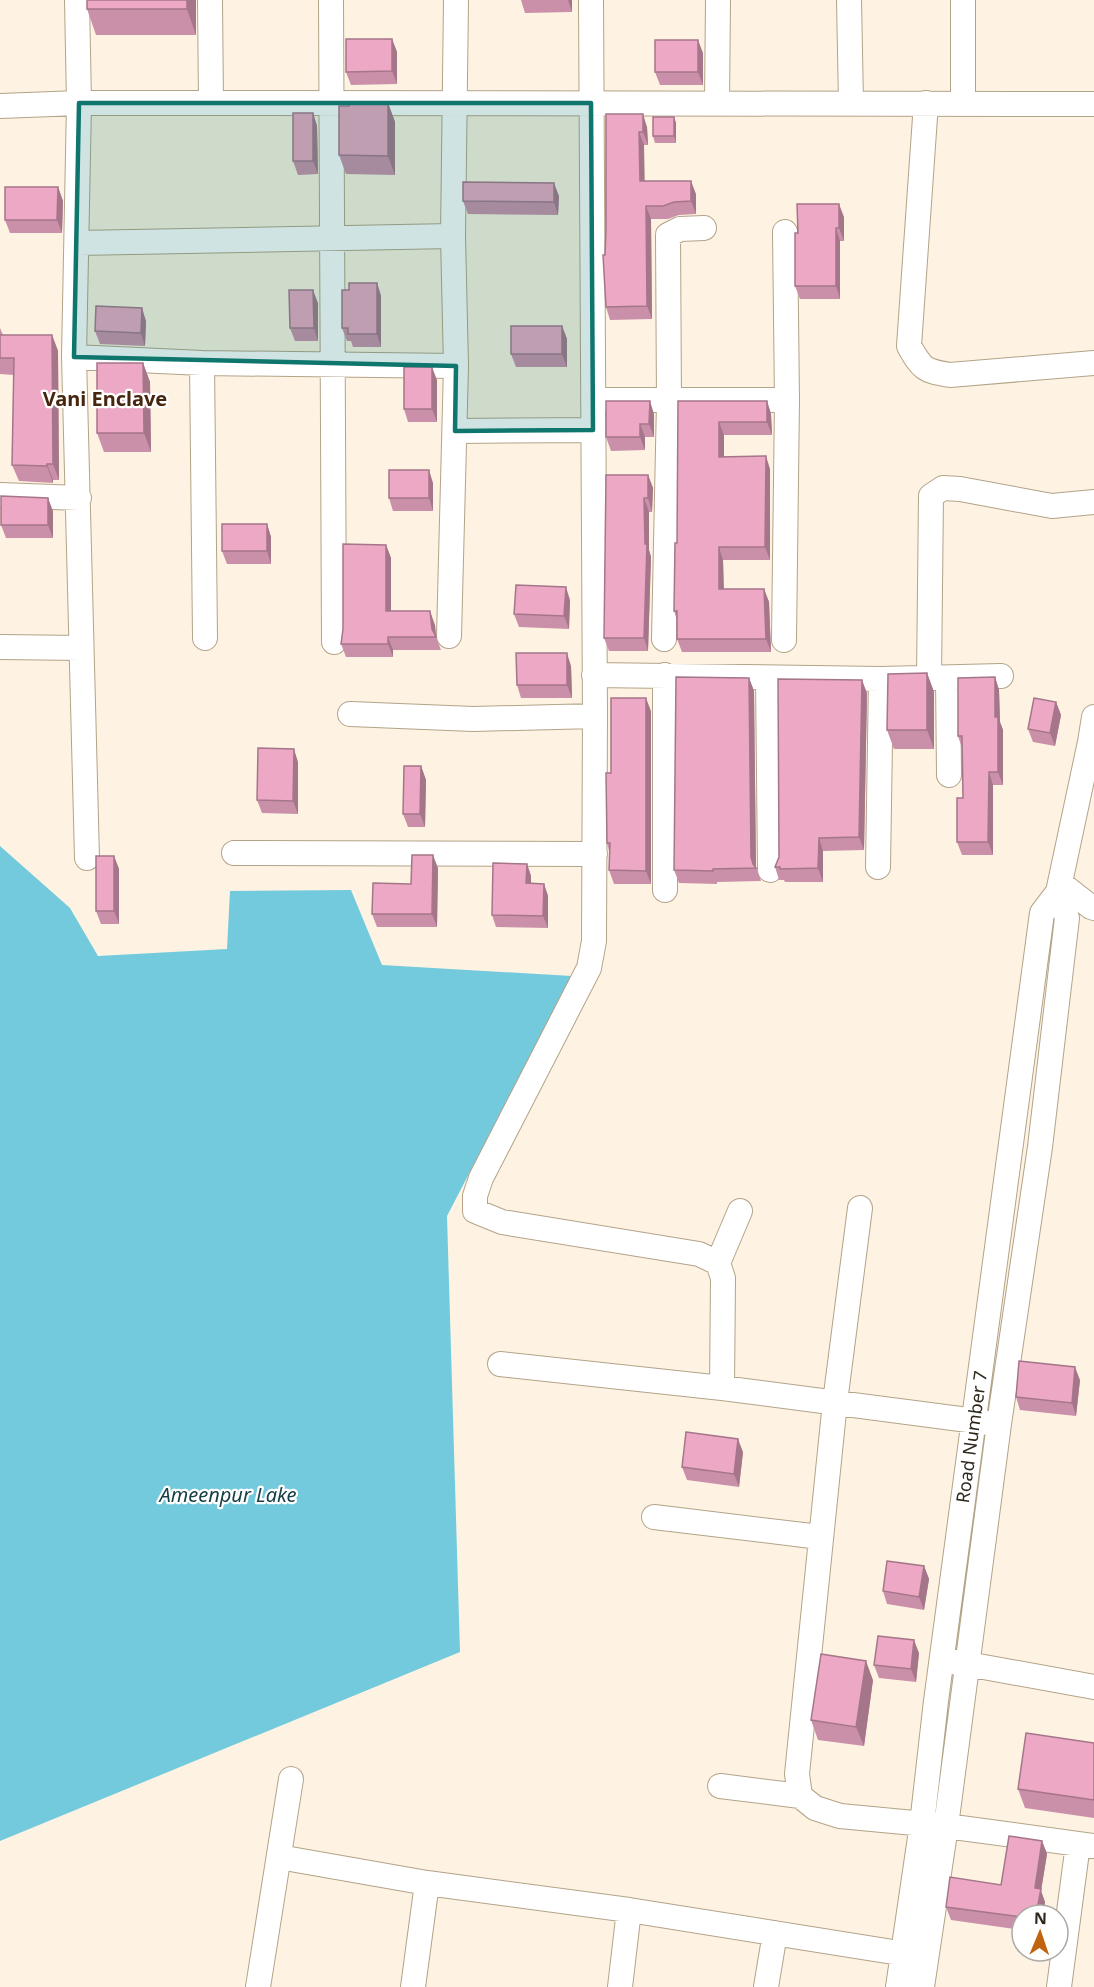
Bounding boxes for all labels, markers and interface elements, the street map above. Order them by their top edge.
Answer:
district label: Vani Enclave [43,385,167,412]
street label: Road Number 7 [950,1369,992,1504]
water label: Ameenpur Lake [158,1481,297,1508]
north arrow [1010,1903,1070,1963]
text: N [1034,1907,1047,1929]

